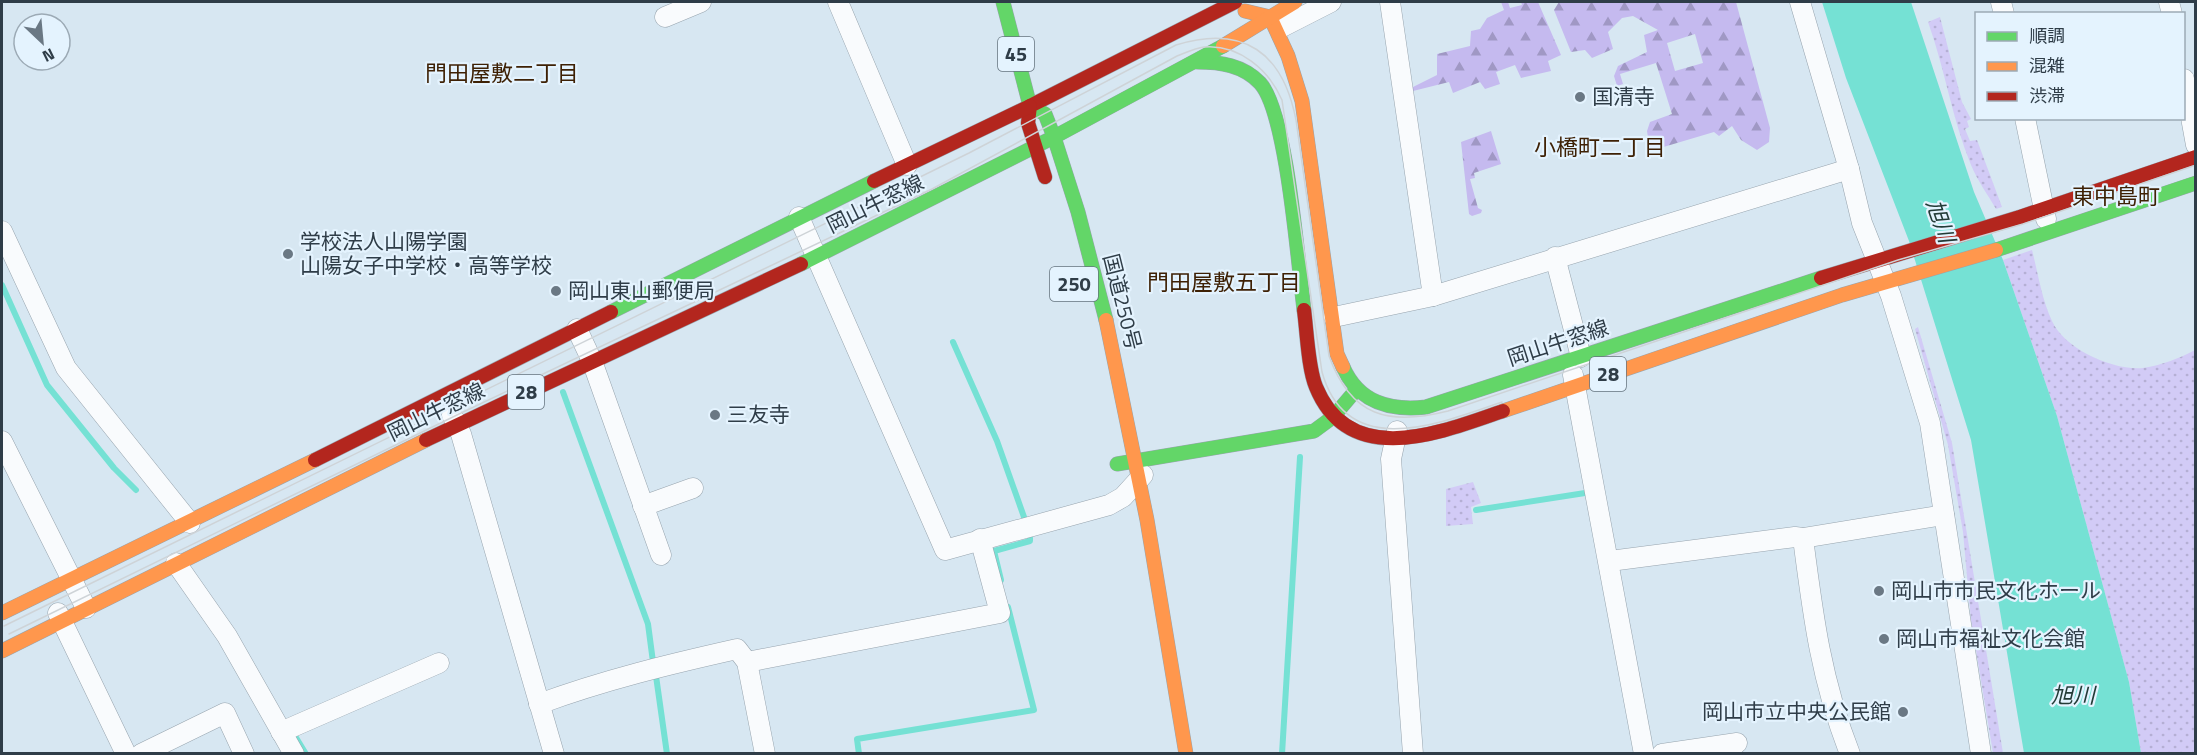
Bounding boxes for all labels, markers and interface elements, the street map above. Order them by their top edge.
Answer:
north arrow [12,12,72,72]
legend [1975,12,2185,120]
text: 順調 [2029,22,2065,49]
road number: 45 [998,37,1034,71]
text: N [38,42,59,69]
text: 混雑 [2029,52,2065,79]
district label: 門田屋敷二丁目 [425,56,579,90]
place label: 国清寺 [1592,80,1655,112]
text: 渋滞 [2029,82,2065,109]
marker: 国清寺 [1573,90,1587,104]
district label: 小橋町二丁目 [1534,130,1666,164]
street label: 岡山牛窓線 [820,166,929,240]
district label: 東中島町 [2072,179,2160,213]
water label: 旭川 [1918,195,1965,249]
place label: 学校法人山陽学園 山陽女子中学校・高等学校 [300,225,552,281]
marker: 学校法人山陽学園 山陽女子中学校・高等学校 [281,247,295,261]
street label: 国道250号 [1096,250,1150,353]
district label: 門田屋敷五丁目 [1147,265,1301,299]
road number: 250 [1050,267,1098,301]
place label: 岡山東山郵便局 [568,274,715,306]
marker: 岡山東山郵便局 [549,284,563,298]
street label: 岡山牛窓線 [1503,311,1613,373]
road number: 28 [1590,357,1626,391]
street label: 岡山牛窓線 [381,374,490,448]
road number: 28 [508,375,544,409]
place label: 三友寺 [727,398,790,430]
marker: 三友寺 [708,408,722,422]
place label: 岡山市市民文化ホール [1891,574,2101,606]
marker: 岡山市市民文化ホール [1872,584,1886,598]
place label: 岡山市福祉文化会館 [1896,622,2085,654]
marker: 岡山市福祉文化会館 [1877,632,1891,646]
water label: 旭川 [2051,678,2097,712]
place label: 岡山市立中央公民館 [1702,695,1891,727]
marker: 岡山市立中央公民館 [1896,705,1910,719]

